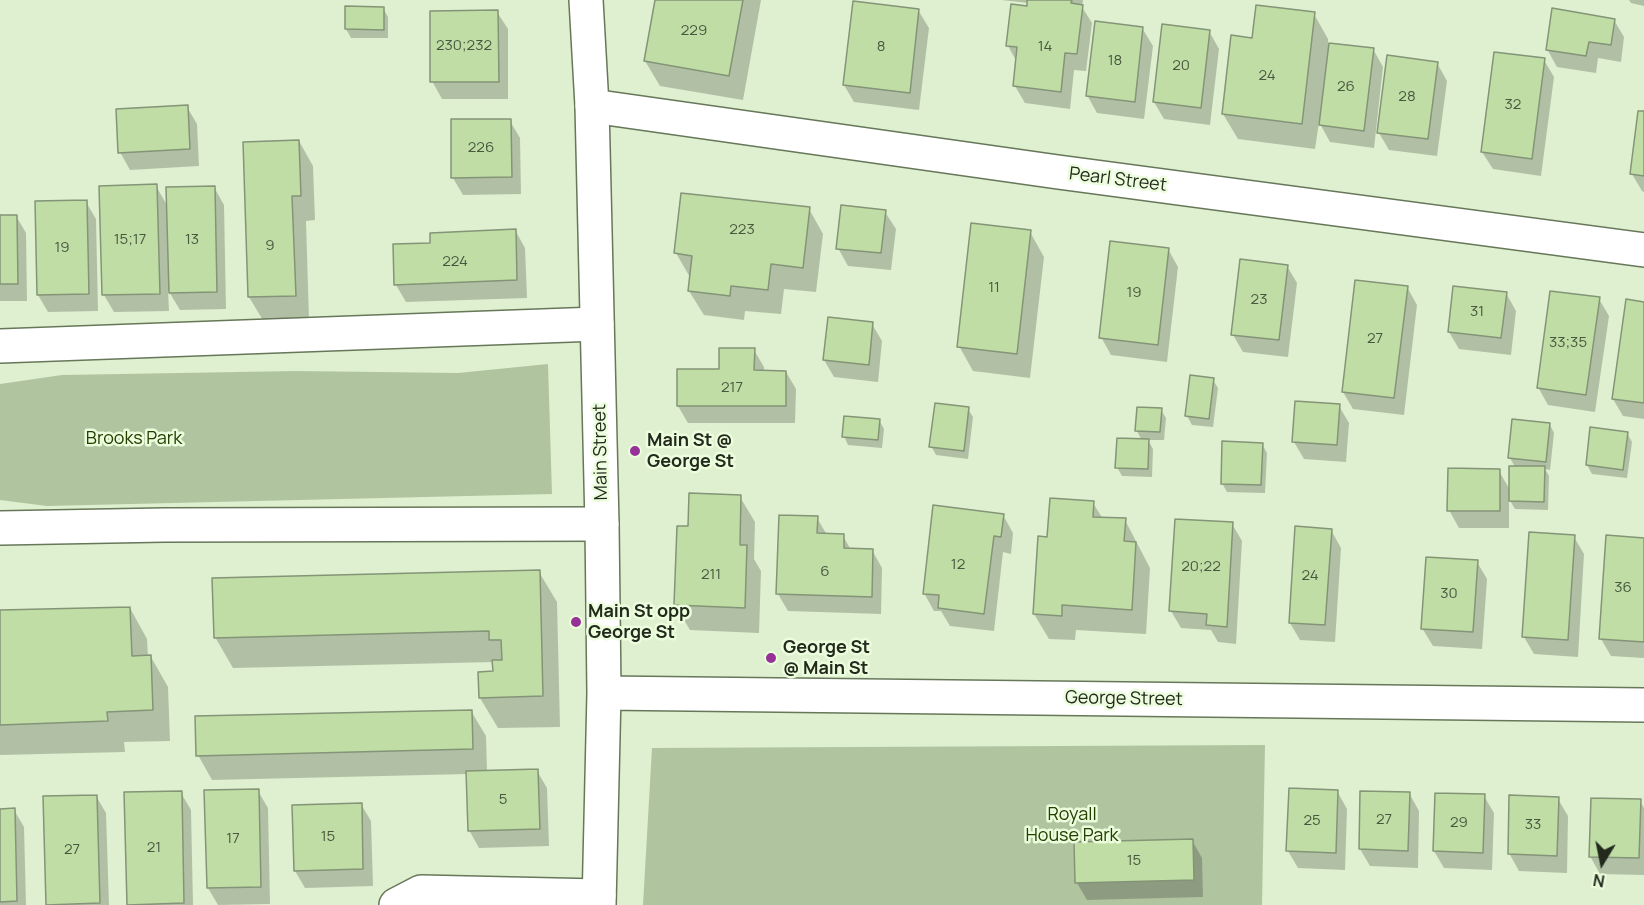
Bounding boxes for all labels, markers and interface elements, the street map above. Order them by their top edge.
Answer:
house number: 229 [681,22,707,40]
house number: 230;232 [436,37,492,55]
house number: 8 [877,38,885,56]
house number: 14 [1038,38,1052,56]
house number: 18 [1108,52,1122,70]
house number: 20 [1172,57,1190,75]
house number: 24 [1258,67,1276,85]
house number: 26 [1337,78,1355,96]
house number: 28 [1398,88,1416,106]
house number: 32 [1505,96,1521,114]
house number: 226 [468,139,494,157]
street label: Pearl Street [1068,163,1168,197]
house number: 223 [729,221,755,239]
house number: 15;17 [114,231,146,249]
house number: 13 [185,231,199,249]
house number: 9 [265,237,275,255]
house number: 19 [54,239,70,257]
house number: 224 [442,253,468,271]
house number: 11 [988,279,1000,297]
house number: 19 [1126,284,1142,302]
house number: 23 [1251,291,1267,309]
house number: 31 [1470,303,1484,321]
house number: 27 [1367,330,1383,348]
house number: 33;35 [1549,334,1587,352]
house number: 217 [721,379,743,397]
street label: Main Street [589,404,613,500]
park label: Brooks Park [86,428,182,450]
place label: Main St @ George St [647,430,734,472]
marker: Main St @ George St [628,444,642,458]
house number: 12 [951,556,965,574]
house number: 20;22 [1181,558,1221,576]
house number: 6 [820,563,830,581]
house number: 211 [701,566,721,584]
house number: 24 [1301,567,1319,585]
house number: 36 [1614,579,1632,597]
house number: 30 [1440,585,1458,603]
place label: Main St opp George St [588,601,690,644]
marker: Main St opp George St [569,615,583,629]
place label: George St @ Main St [783,637,870,680]
marker: George St @ Main St [764,651,778,665]
street label: George Street [1065,687,1183,711]
house number: 5 [499,791,507,809]
park label: Royall House Park [1025,804,1119,846]
house number: 27 [1376,811,1392,829]
house number: 25 [1303,812,1321,830]
house number: 29 [1450,814,1468,832]
house number: 33 [1525,816,1541,834]
house number: 15 [321,828,335,846]
house number: 17 [226,830,240,848]
north arrow [1572,833,1632,893]
house number: 21 [147,839,161,857]
house number: 27 [64,841,80,859]
house number: 15 [1127,852,1141,870]
text: N [1591,869,1606,893]

